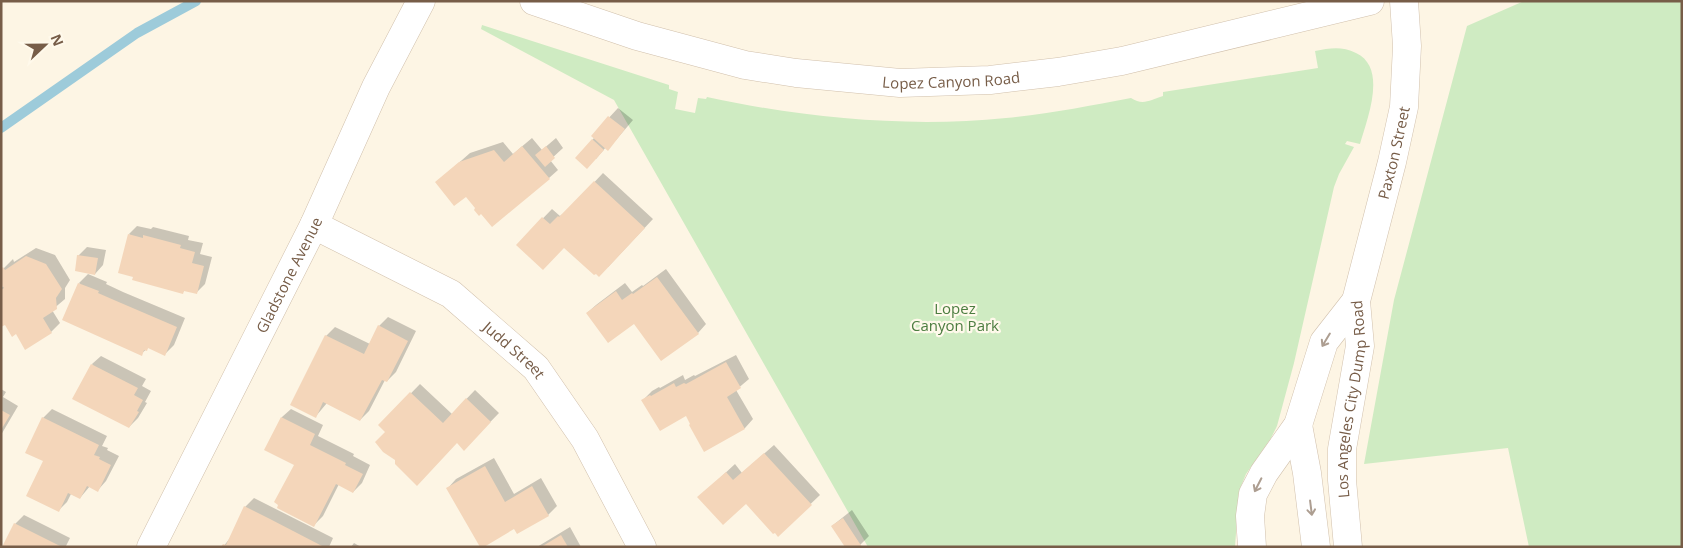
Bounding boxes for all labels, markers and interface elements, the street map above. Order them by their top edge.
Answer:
north arrow [20,20,70,70]
text: N [47,31,68,49]
street label: Lopez Canyon Road [881,67,1021,93]
street label: Paxton Street [1373,104,1414,201]
street label: Gladstone Avenue [251,214,326,336]
park label: Lopez Canyon Park [911,298,999,335]
street label: Los Angeles City Dump Road [1332,299,1370,499]
street label: Judd Street [478,315,550,382]
one-way arrow [1321,333,1331,347]
one-way arrow [1253,478,1263,493]
one-way arrow [1306,499,1316,515]

